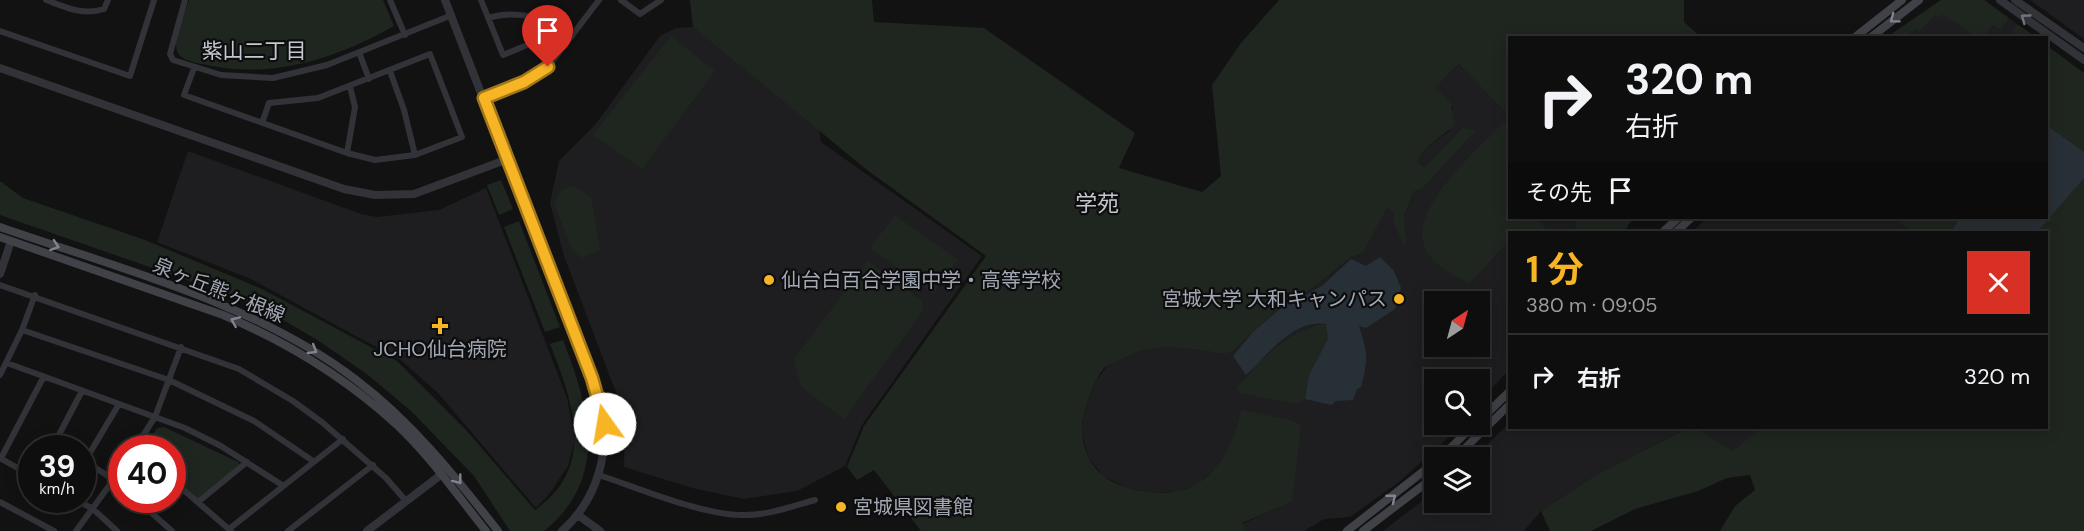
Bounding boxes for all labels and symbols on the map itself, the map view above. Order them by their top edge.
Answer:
pin [522,5,573,67]
one-way arrow [1890,11,1901,22]
one-way arrow [2021,14,2032,25]
district label: 紫山二丁目 [202,37,307,65]
district label: 学苑 [1075,189,1119,218]
one-way arrow [49,239,60,251]
street label: 泉ヶ丘熊ヶ根線 [149,252,289,328]
place label: 仙台白百合学園中学・高等学校 [781,267,1061,293]
marker: 仙台白百合学園中学・高等学校 [762,273,776,287]
place label: 宮城大学 大和キャンパス [1162,286,1387,312]
north arrow [1424,291,1490,357]
marker: 宮城大学 大和キャンパス [1392,292,1406,306]
one-way arrow [231,316,242,328]
marker: JCHO仙台病院 [431,317,449,335]
place label: JCHO仙台病院 [373,336,507,362]
one-way arrow [307,343,317,355]
position arrow [573,392,637,456]
speed limit sign: 40 [108,435,186,513]
one-way arrow [450,473,461,484]
place label: 宮城県図書館 [853,494,973,520]
one-way arrow [1385,495,1396,506]
marker: 宮城県図書館 [834,500,848,514]

